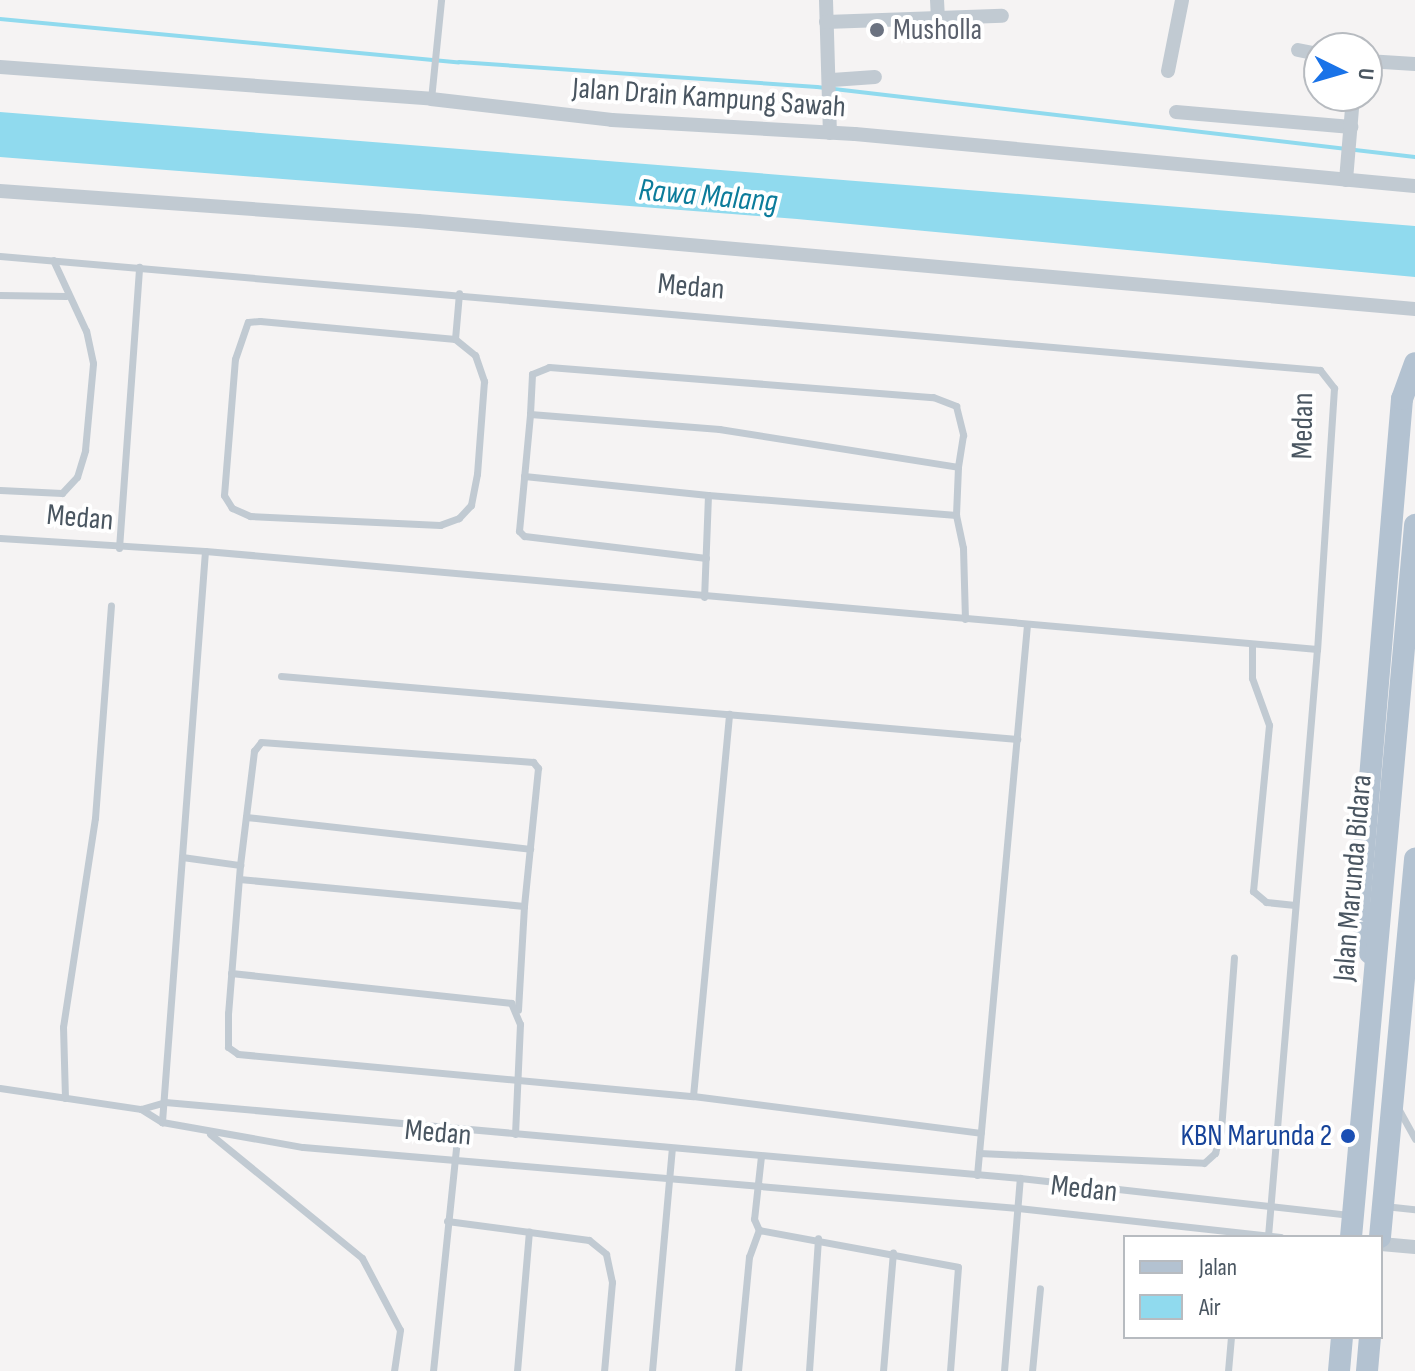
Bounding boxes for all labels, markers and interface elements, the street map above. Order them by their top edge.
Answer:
place label: Musholla [893,12,982,48]
marker: Musholla [868,21,886,39]
north arrow [1303,32,1383,112]
text: U [1351,67,1379,81]
street label: Jalan Drain Kampung Sawah [571,70,847,126]
water label: Rawa Malang [637,172,779,222]
street label: Medan [656,266,726,308]
street label: Medan [1284,392,1322,460]
street label: Medan [45,497,115,539]
street label: Jalan Marunda Bidara [1326,773,1380,983]
street label: Medan [403,1112,473,1154]
place label: KBN Marunda 2 [1181,1118,1332,1154]
marker: KBN Marunda 2 [1339,1127,1357,1145]
street label: Medan [1049,1168,1119,1210]
legend [1123,1235,1383,1339]
text: Jalan [1199,1253,1237,1282]
text: Air [1199,1293,1221,1322]

